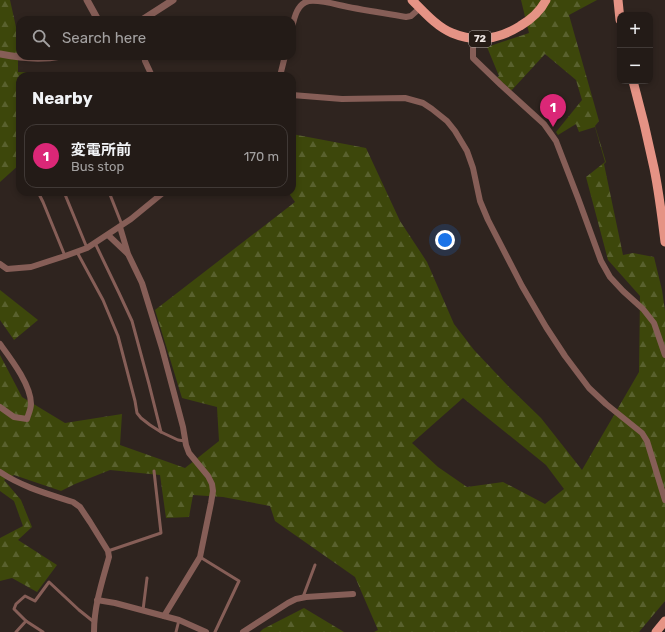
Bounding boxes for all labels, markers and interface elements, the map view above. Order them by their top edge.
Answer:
map controls [617,12,653,84]
button: + [617,12,653,48]
search box [16,16,296,60]
icon: search [30,27,52,49]
text: Search here [62,29,146,47]
road number: 72 [469,31,491,47]
button: − [617,48,653,84]
text: Nearby [32,88,93,108]
pin: 1 [540,94,566,127]
text: 変電所前 [71,141,131,159]
text: 1 [43,149,49,164]
text: 170 m [244,149,279,164]
text: Bus stop [71,159,124,174]
your location [435,230,455,250]

